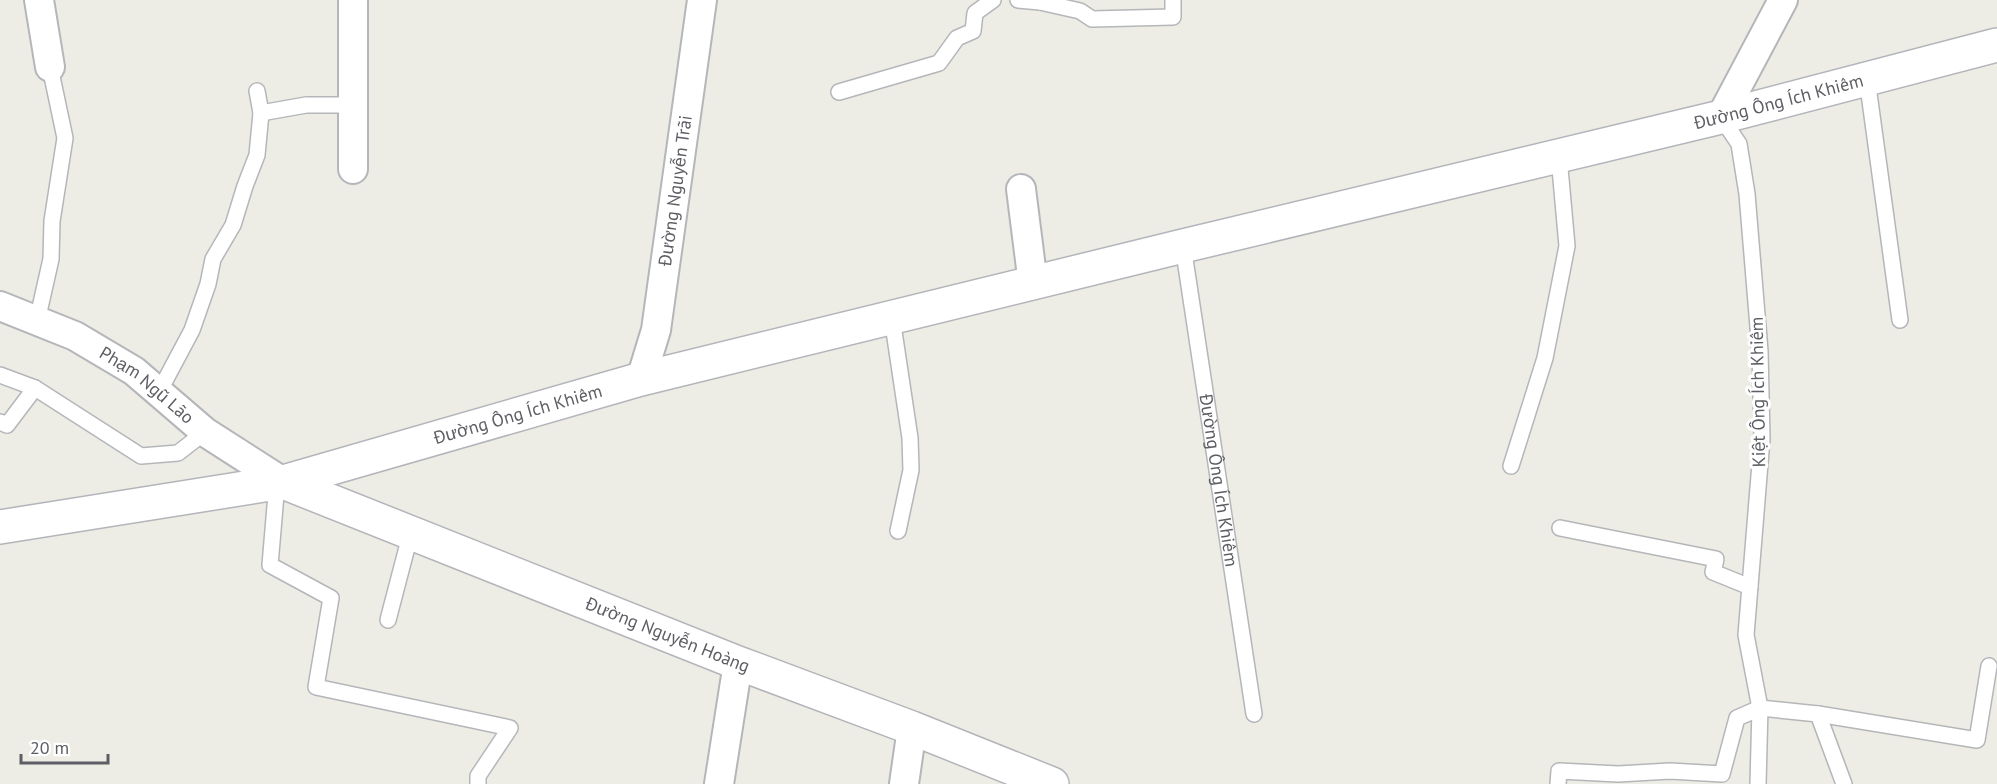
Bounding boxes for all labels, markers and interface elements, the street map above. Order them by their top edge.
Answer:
street label: Đường Ông Ích Khiêm [1690,68,1866,134]
street label: Đường Nguyễn Trãi [653,114,697,268]
street label: Kiệt Ông Ích Khiêm [1745,316,1770,468]
street label: Phạm Ngũ Lão [95,341,199,429]
street label: Đường Ông Ích Khiêm [430,379,605,449]
street label: Đường Ông Ích Khiêm [1194,391,1243,568]
street label: Đường Nguyễn Hoàng [581,591,753,677]
scale bar [21,727,108,765]
text: 20 m [30,736,69,759]

